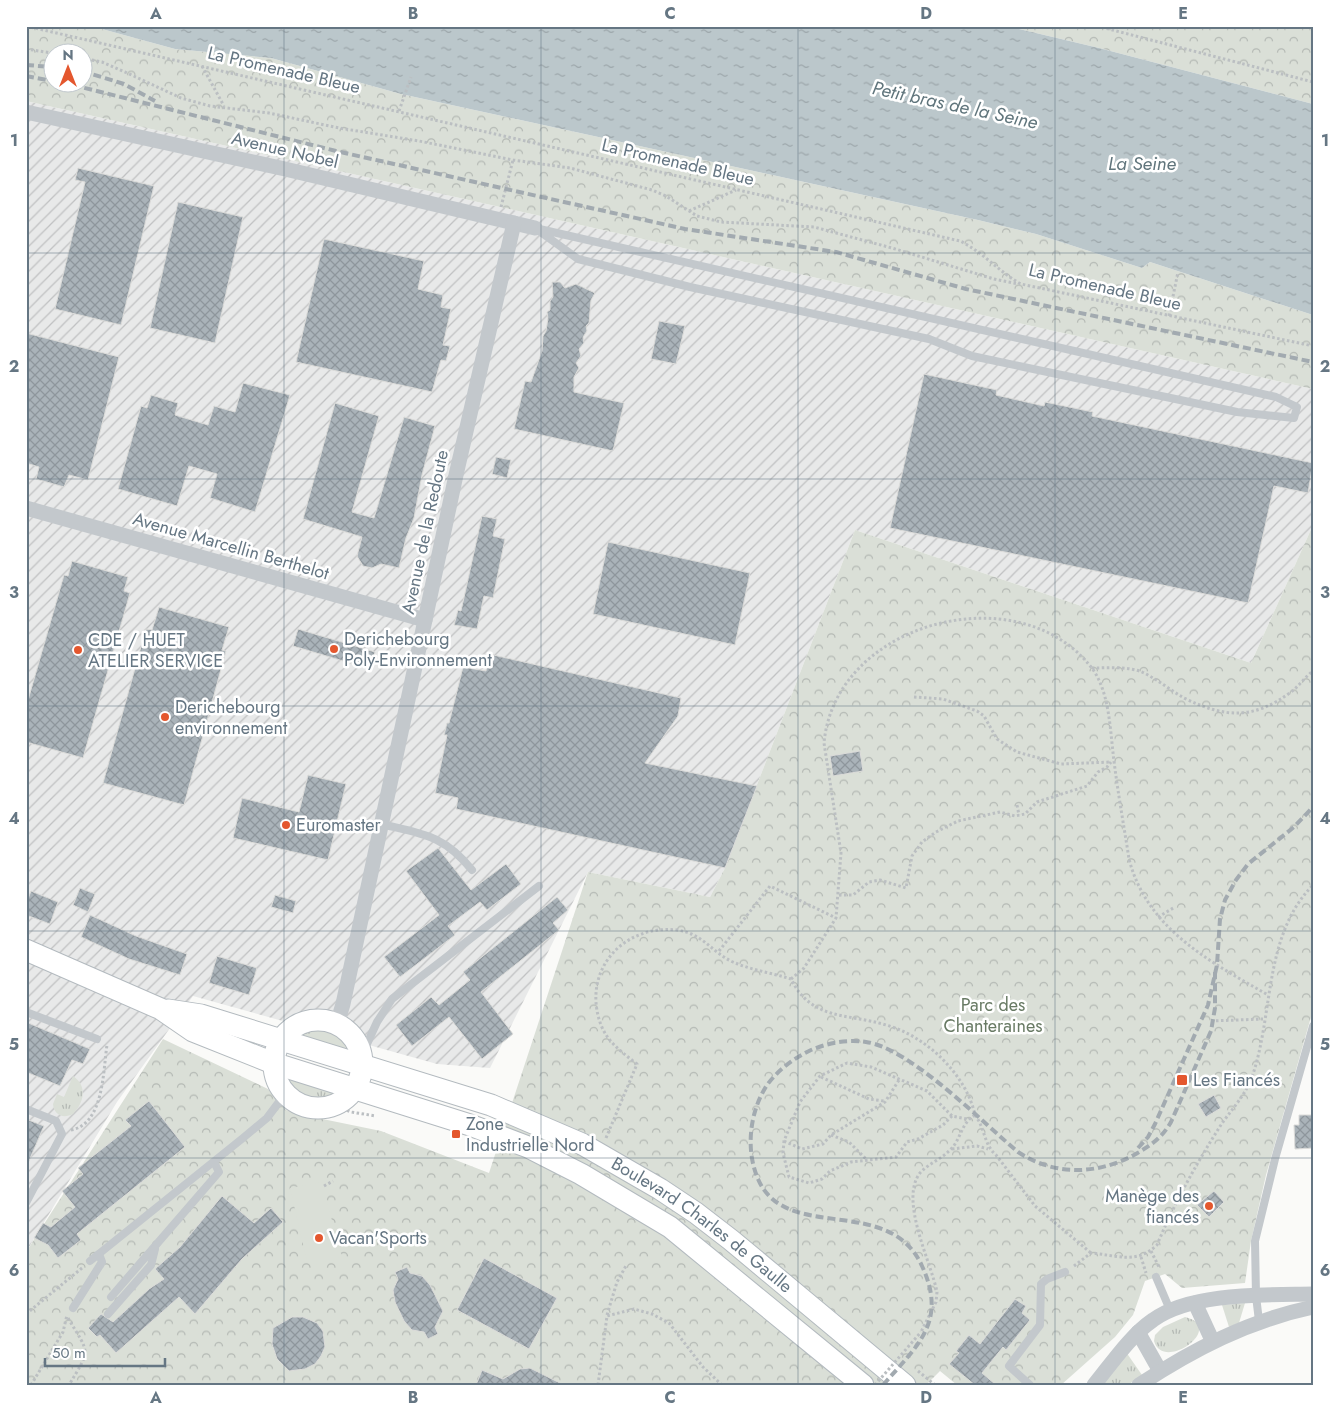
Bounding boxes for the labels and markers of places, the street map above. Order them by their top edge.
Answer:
place label: Derichebourg Poly-Environnement [344,626,493,673]
place label: CDE / HUET ATELIER SERVICE [88,627,223,674]
marker: Derichebourg Poly-Environnement [328,643,340,655]
marker: CDE / HUET ATELIER SERVICE [72,644,84,656]
place label: Derichebourg environnement [175,694,288,741]
marker: Derichebourg environnement [159,711,171,723]
place label: Euromaster [296,812,382,838]
marker: Euromaster [280,819,292,831]
place label: Les Fiancés [1193,1067,1280,1093]
marker: Les Fiancés [1175,1073,1189,1087]
place label: Zone Industrielle Nord [466,1111,594,1158]
marker: Zone Industrielle Nord [450,1128,462,1140]
place label: Manège des fiancés [1105,1183,1199,1230]
marker: Manège des fiancés [1203,1200,1215,1212]
place label: Vacan'Sports [329,1225,427,1251]
marker: Vacan'Sports [313,1232,325,1244]

